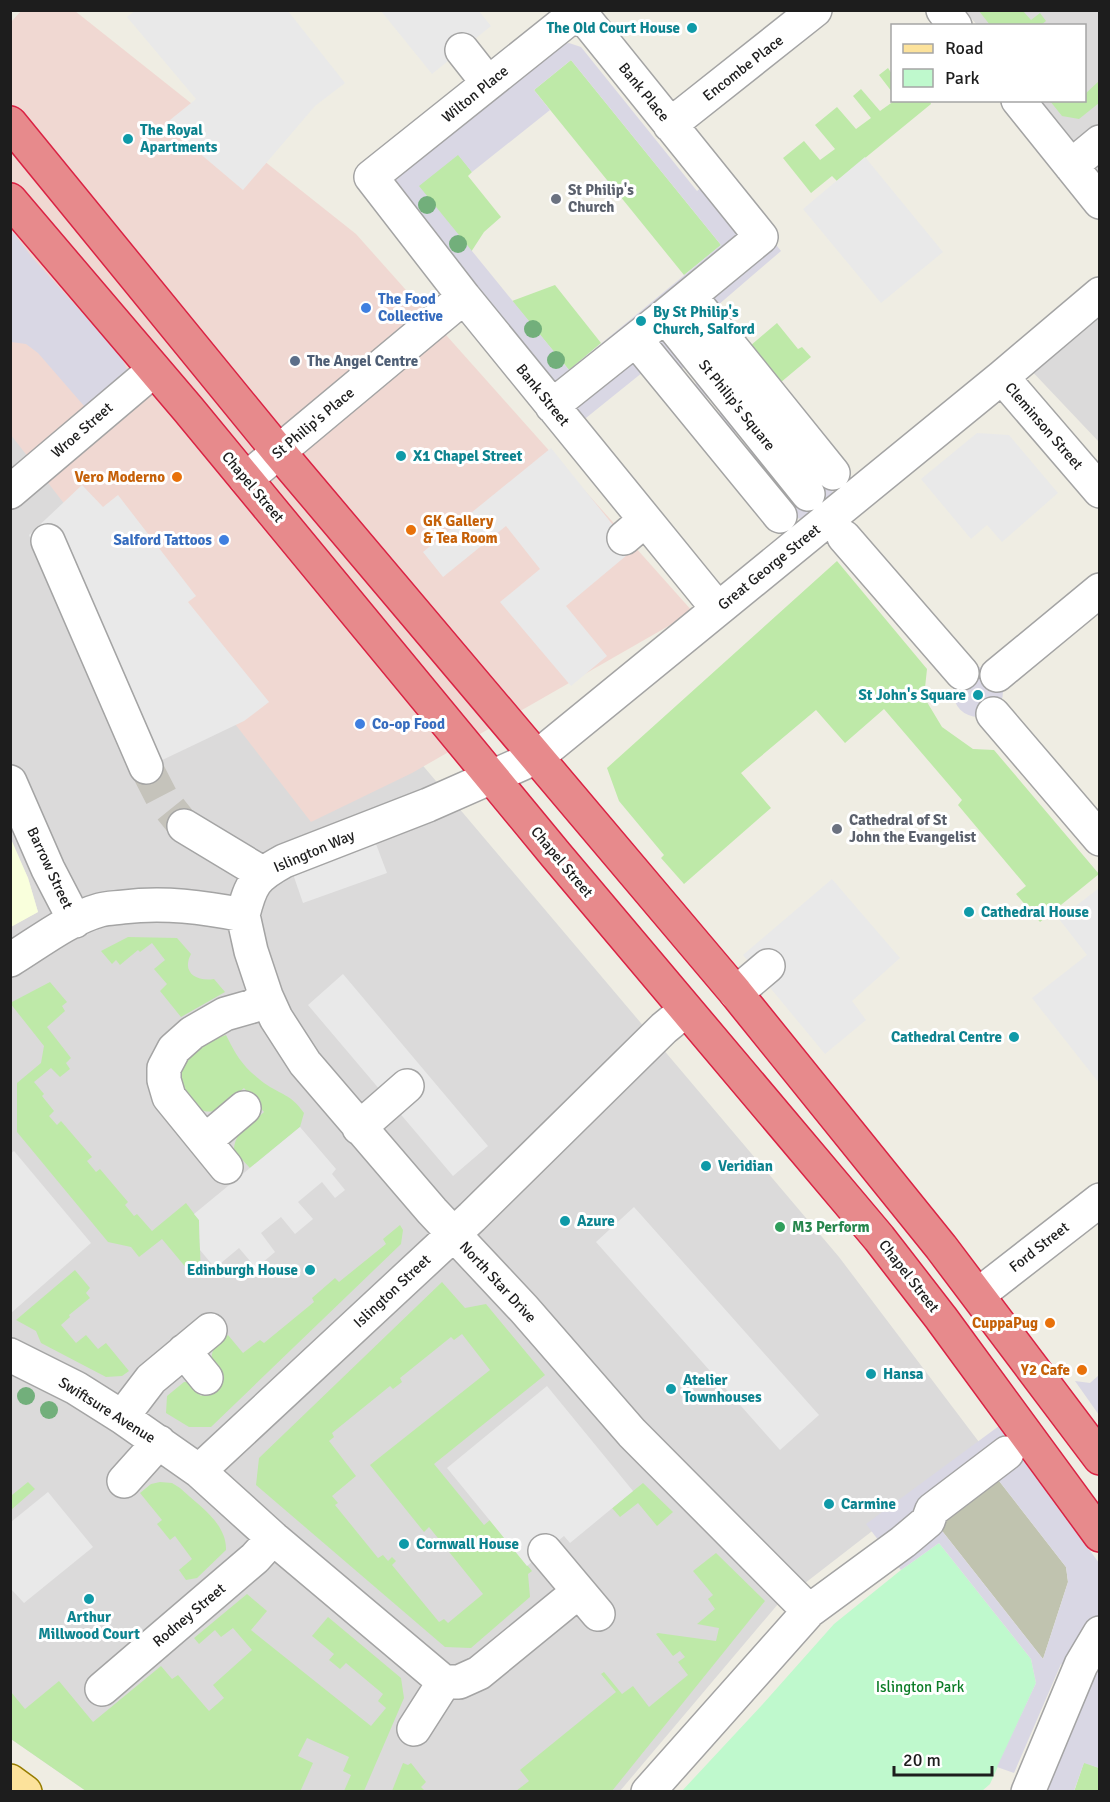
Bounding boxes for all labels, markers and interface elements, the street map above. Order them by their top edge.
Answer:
place label: The Old Court House [546,19,680,37]
marker: The Old Court House [685,21,699,35]
legend [891,24,1086,102]
street label: Encombe Place [699,31,787,105]
text: Road [945,37,984,59]
street label: Bank Place [615,59,673,125]
street label: Wilton Place [438,62,512,126]
text: Park [945,67,980,89]
place label: The Royal Apartments [140,121,218,156]
marker: The Royal Apartments [121,132,135,146]
place label: St Philip's Church [568,181,634,216]
marker: St Philip's Church [549,192,563,206]
place label: The Food Collective [378,290,443,325]
marker: The Food Collective [359,301,373,315]
place label: By St Philip's Church, Salford [653,303,755,338]
marker: By St Philip's Church, Salford [634,314,648,328]
place label: The Angel Centre [307,352,418,370]
marker: The Angel Centre [288,354,302,368]
street label: St Philip's Square [695,356,779,454]
street label: Bank Street [512,360,574,430]
street label: Cleminson Street [1001,379,1087,473]
street label: St Philip's Place [268,383,358,463]
street label: Wroe Street [48,398,116,462]
place label: X1 Chapel Street [413,447,523,465]
street label: Chapel Street [218,448,288,526]
marker: X1 Chapel Street [394,449,408,463]
place label: Vero Moderno [74,468,165,486]
marker: Vero Moderno [170,470,184,484]
place label: GK Gallery & Tea Room [423,512,498,547]
street label: Great George Street [714,520,824,614]
marker: GK Gallery & Tea Room [404,523,418,537]
place label: Salford Tattoos [114,531,212,549]
marker: Salford Tattoos [217,533,231,547]
place label: St John's Square [859,686,966,704]
marker: St John's Square [971,688,985,702]
place label: Co-op Food [372,715,445,733]
marker: Co-op Food [353,717,367,731]
place label: Cathedral of St John the Evangelist [849,811,977,846]
marker: Cathedral of St John the Evangelist [830,822,844,836]
street label: Chapel Street [527,823,597,901]
street label: Barrow Street [23,824,77,912]
street label: Islington Way [271,826,357,876]
place label: Cathedral House [981,903,1089,921]
marker: Cathedral House [962,905,976,919]
place label: Cathedral Centre [891,1028,1002,1046]
marker: Cathedral Centre [1007,1030,1021,1044]
place label: Veridian [718,1157,773,1175]
marker: Veridian [699,1159,713,1173]
place label: Azure [577,1212,615,1230]
marker: Azure [558,1214,572,1228]
place label: M3 Perform [792,1218,870,1236]
street label: Ford Street [1006,1218,1072,1276]
marker: M3 Perform [773,1220,787,1234]
street label: Chapel Street [875,1236,943,1316]
street label: North Star Drive [456,1238,540,1326]
street label: Islington Street [350,1251,434,1331]
place label: Edinburgh House [187,1261,298,1279]
marker: Edinburgh House [303,1263,317,1277]
place label: CuppaPug [972,1314,1038,1332]
marker: CuppaPug [1043,1316,1057,1330]
place label: Y2 Cafe [1020,1361,1070,1379]
marker: Y2 Cafe [1075,1363,1089,1377]
place label: Hansa [883,1365,924,1383]
marker: Hansa [864,1367,878,1381]
place label: Atelier Townhouses [683,1371,762,1406]
street label: Swiftsure Avenue [55,1373,159,1447]
marker: Atelier Townhouses [664,1382,678,1396]
place label: Carmine [841,1495,896,1513]
marker: Carmine [822,1497,836,1511]
place label: Cornwall House [416,1535,519,1553]
marker: Cornwall House [397,1537,411,1551]
street label: Rodney Street [149,1579,229,1651]
marker: Arthur Millwood Court [82,1592,96,1606]
place label: Arthur Millwood Court [38,1608,140,1643]
park label: Islington Park [876,1678,965,1696]
scale bar [894,1739,992,1777]
text: 20 m [903,1749,941,1771]

